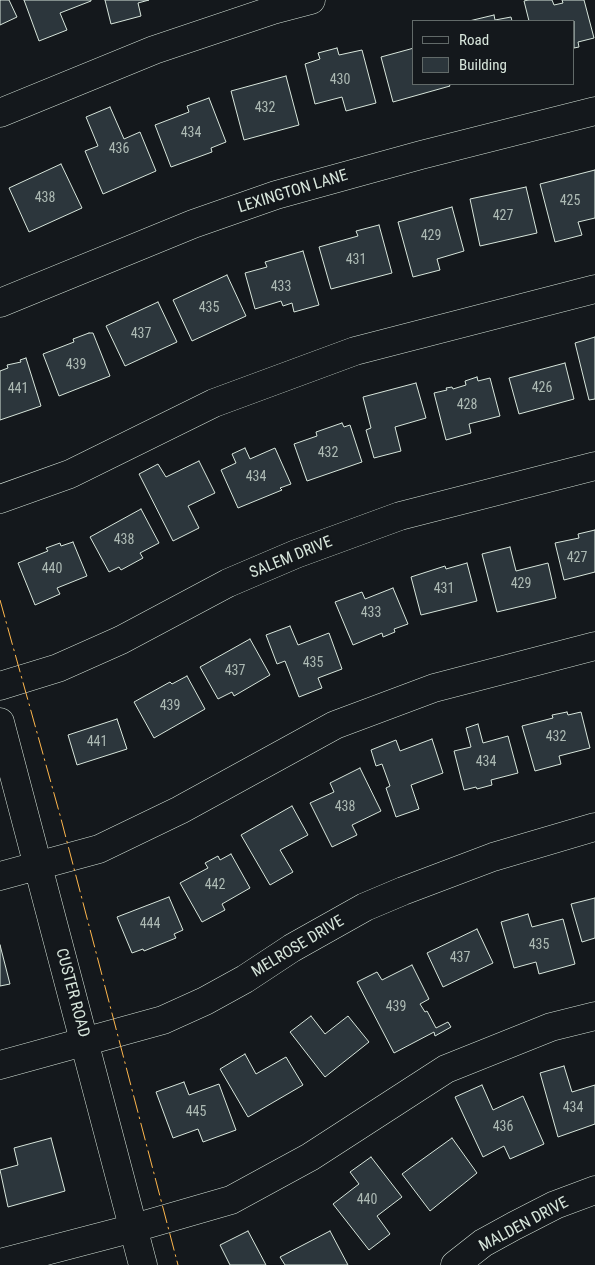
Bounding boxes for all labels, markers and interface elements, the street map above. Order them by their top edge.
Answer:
legend [412,20,575,85]
text: Road [459,31,489,49]
text: Building [459,56,507,74]
house number: 430 [330,72,350,88]
house number: 432 [255,100,275,116]
house number: 434 [181,125,201,141]
house number: 436 [109,141,129,157]
street label: LEXINGTON LANE [236,166,350,218]
house number: 438 [35,190,55,206]
house number: 425 [560,193,580,209]
house number: 427 [493,208,513,224]
house number: 429 [421,228,441,244]
house number: 431 [346,252,366,268]
house number: 433 [271,279,291,295]
house number: 435 [199,300,219,316]
house number: 437 [131,326,151,342]
house number: 439 [66,357,86,373]
house number: 426 [532,380,552,396]
house number: 441 [8,381,28,397]
house number: 428 [457,397,477,413]
house number: 432 [318,445,338,461]
house number: 434 [246,469,266,485]
house number: 438 [114,532,134,548]
street label: SALEM DRIVE [247,533,335,583]
house number: 427 [567,550,587,566]
house number: 440 [42,561,62,577]
house number: 429 [511,576,531,592]
house number: 431 [434,581,454,597]
house number: 433 [361,605,381,621]
house number: 435 [303,655,323,671]
house number: 437 [225,663,245,679]
house number: 439 [160,698,180,714]
house number: 432 [546,729,566,745]
house number: 441 [87,734,107,750]
house number: 434 [476,754,496,770]
house number: 438 [335,799,355,815]
house number: 442 [205,877,225,893]
street label: MELROSE DRIVE [248,912,348,982]
house number: 444 [140,916,160,932]
house number: 435 [529,937,549,953]
street label: CUSTER ROAD [51,947,93,1039]
house number: 437 [450,950,470,966]
house number: 439 [386,999,406,1015]
house number: 434 [563,1100,583,1116]
house number: 445 [186,1104,206,1120]
house number: 436 [493,1119,513,1135]
house number: 440 [357,1192,377,1208]
street label: MALDEN DRIVE [476,1193,572,1257]

